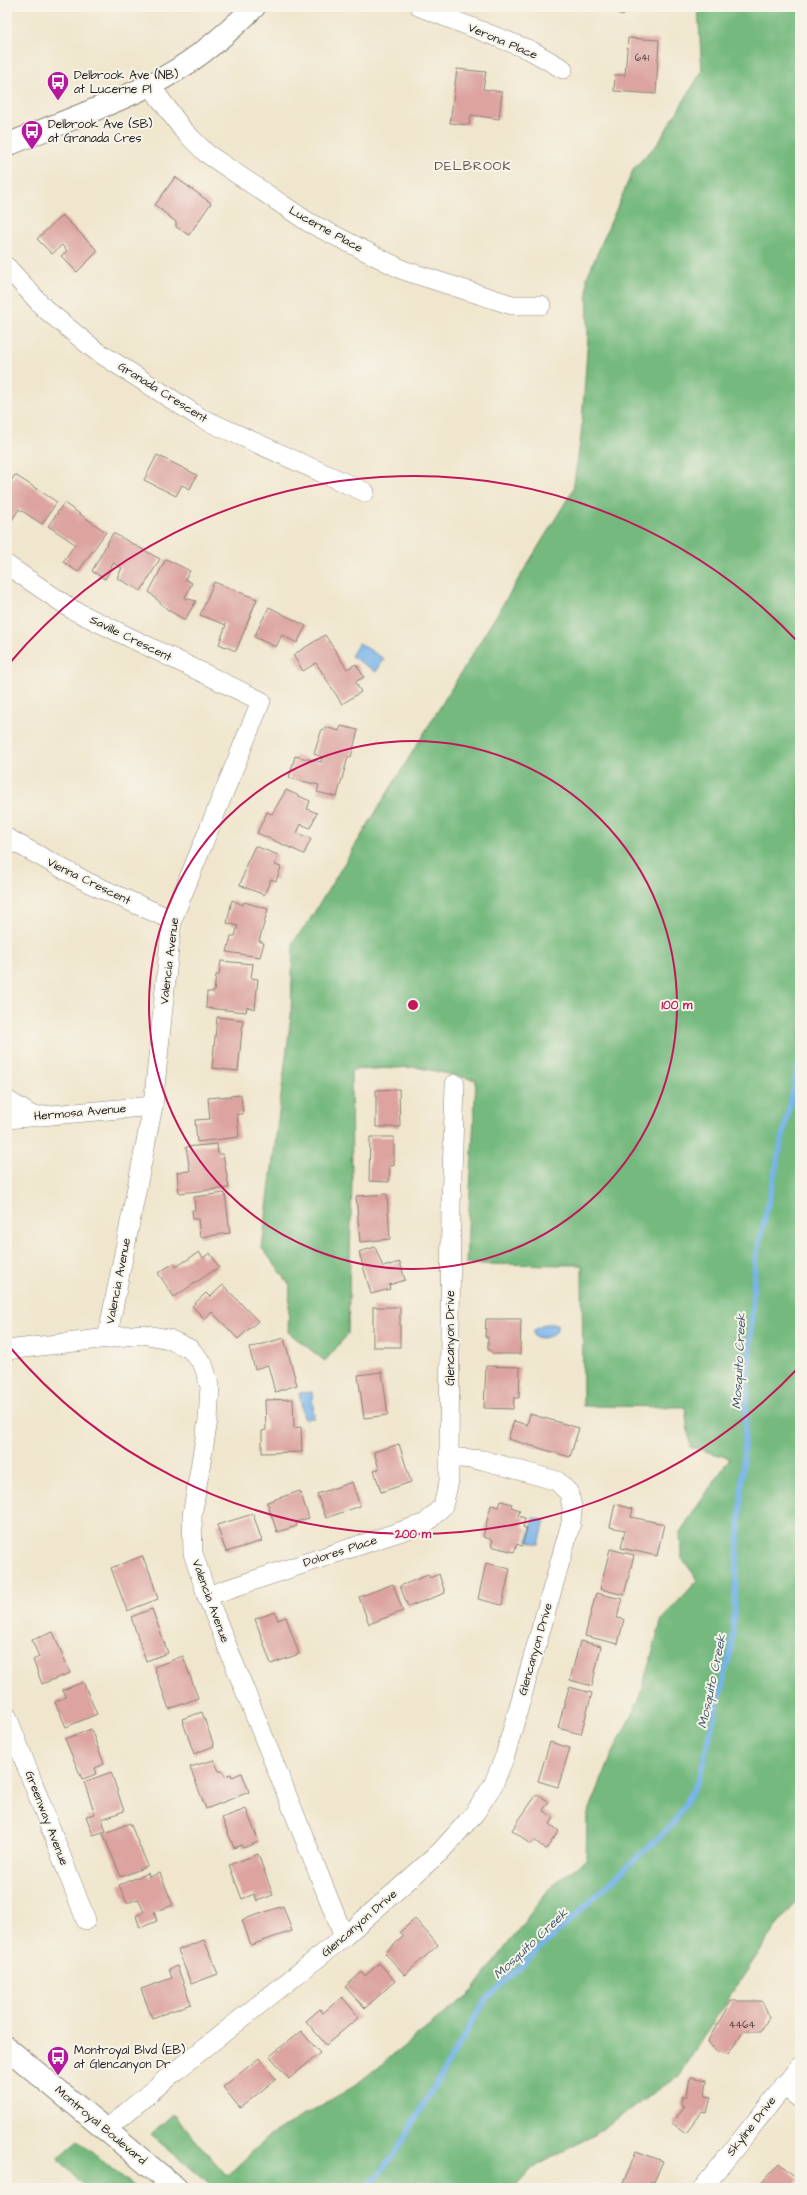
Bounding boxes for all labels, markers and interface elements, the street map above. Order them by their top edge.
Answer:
street label: Verona Place [465,19,541,64]
house number: 641 [635,51,650,65]
place label: Delbrook Ave (NB) at Lucerne Pl [74,67,178,98]
bus stop icon: Delbrook Ave (NB) at Lucerne Pl [45,69,71,102]
place label: Delbrook Ave (SB) at Granada Cres [48,116,152,147]
bus stop icon: Delbrook Ave (SB) at Granada Cres [19,118,45,151]
district label: DELBROOK [435,157,511,175]
street label: Lucerne Place [286,202,366,257]
street label: Granada Crescent [115,358,211,427]
street label: Saville Crescent [87,611,175,666]
street label: Vienna Crescent [44,854,134,909]
street label: Valencia Avenue [156,916,183,1005]
text: 100 m [662,997,693,1014]
centre of rings [406,998,420,1012]
street label: Hermosa Avenue [33,1100,127,1125]
street label: Valencia Avenue [102,1236,135,1326]
street label: Glencanyon Drive [442,1290,460,1386]
water label: Mosquito Creek [727,1312,751,1409]
text: 200 m [394,1526,432,1543]
street label: Dolores Place [301,1531,380,1571]
street label: Valencia Avenue [188,1557,234,1646]
street label: Glencanyon Drive [514,1600,558,1698]
water label: Mosquito Creek [693,1631,731,1730]
street label: Greenway Avenue [20,1768,73,1869]
street label: Glencanyon Drive [318,1885,402,1962]
water label: Mosquito Creek [489,1904,573,1983]
house number: 4464 [729,2018,756,2032]
place label: Montroyal Blvd (EB) at Glencanyon Dr [74,2042,185,2074]
bus stop icon: Montroyal Blvd (EB) at Glencanyon Dr [45,2044,71,2077]
street label: Montroyal Boulevard [50,2082,150,2170]
street label: Skyline Drive [723,2092,781,2160]

